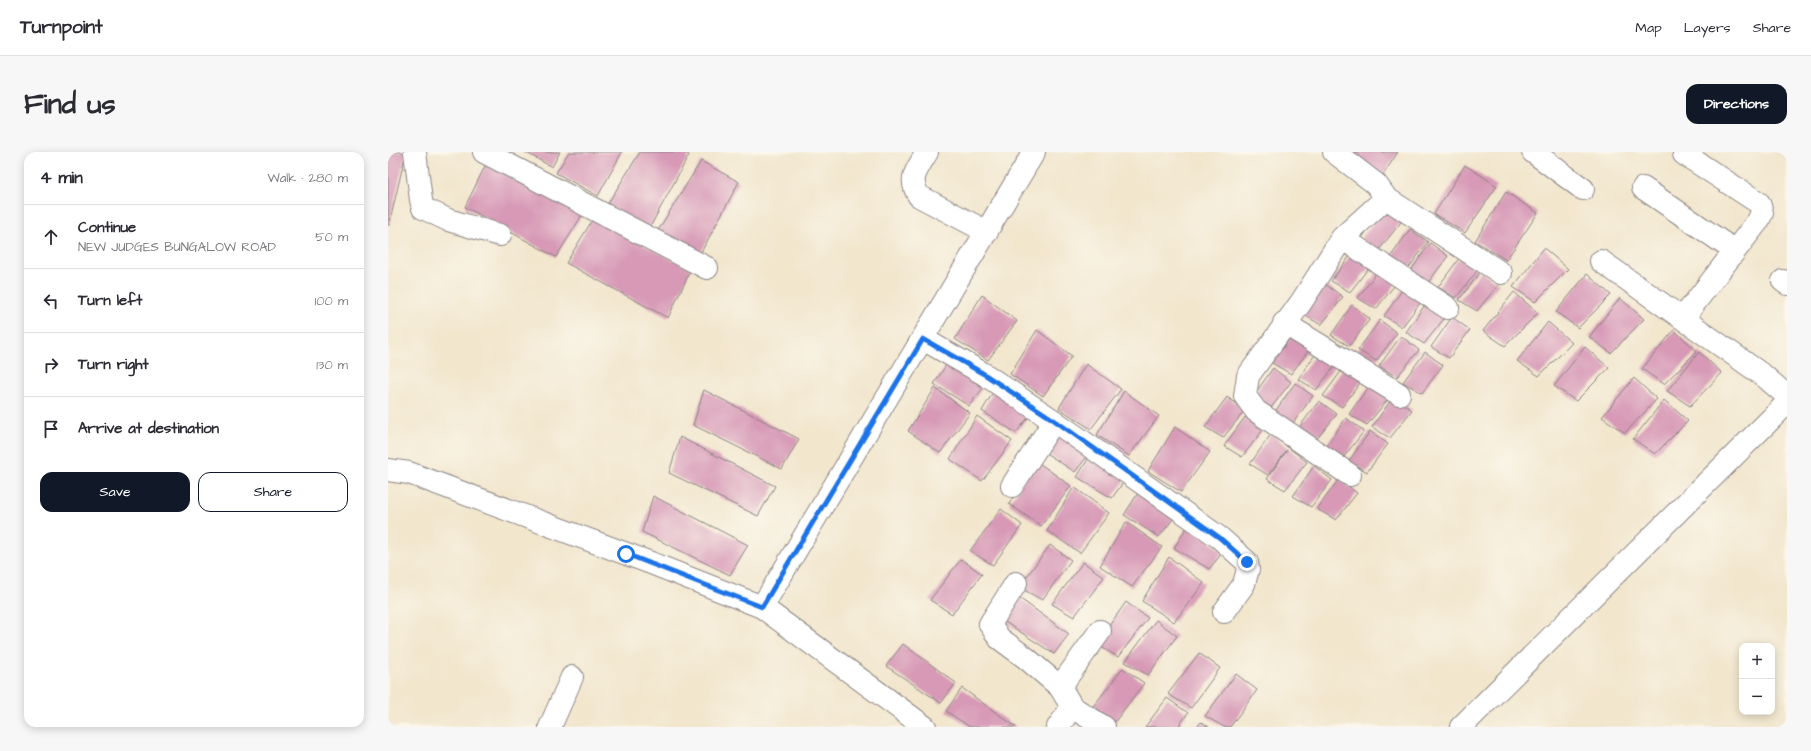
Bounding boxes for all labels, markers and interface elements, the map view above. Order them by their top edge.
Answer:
text: Turnpoint [20,14,103,41]
text: Map [1635,18,1662,38]
text: Layers [1684,18,1731,38]
text: Share [1753,18,1791,38]
button: Directions [1686,84,1787,124]
text: Find us [24,85,115,124]
text: 4 min [40,166,83,190]
text: Walk · 280 m [267,169,348,187]
text: Continue [78,217,136,238]
icon: ahead [40,226,62,248]
text: 50 m [315,228,348,246]
text: NEW JUDGES BUNGALOW ROAD [78,238,276,256]
icon: left [40,290,62,312]
text: Turn left [78,290,142,311]
text: 100 m [315,292,348,310]
icon: right [40,354,62,376]
text: Turn right [78,354,149,375]
text: 130 m [316,356,348,374]
icon: arrive [40,418,62,440]
text: Arrive at destination [78,418,219,439]
button: Save [40,472,190,512]
button: Share [198,472,348,512]
route start [617,545,635,563]
route end [1238,553,1256,571]
map controls [1739,643,1775,715]
button: + [1739,643,1775,679]
button: − [1739,679,1775,715]

